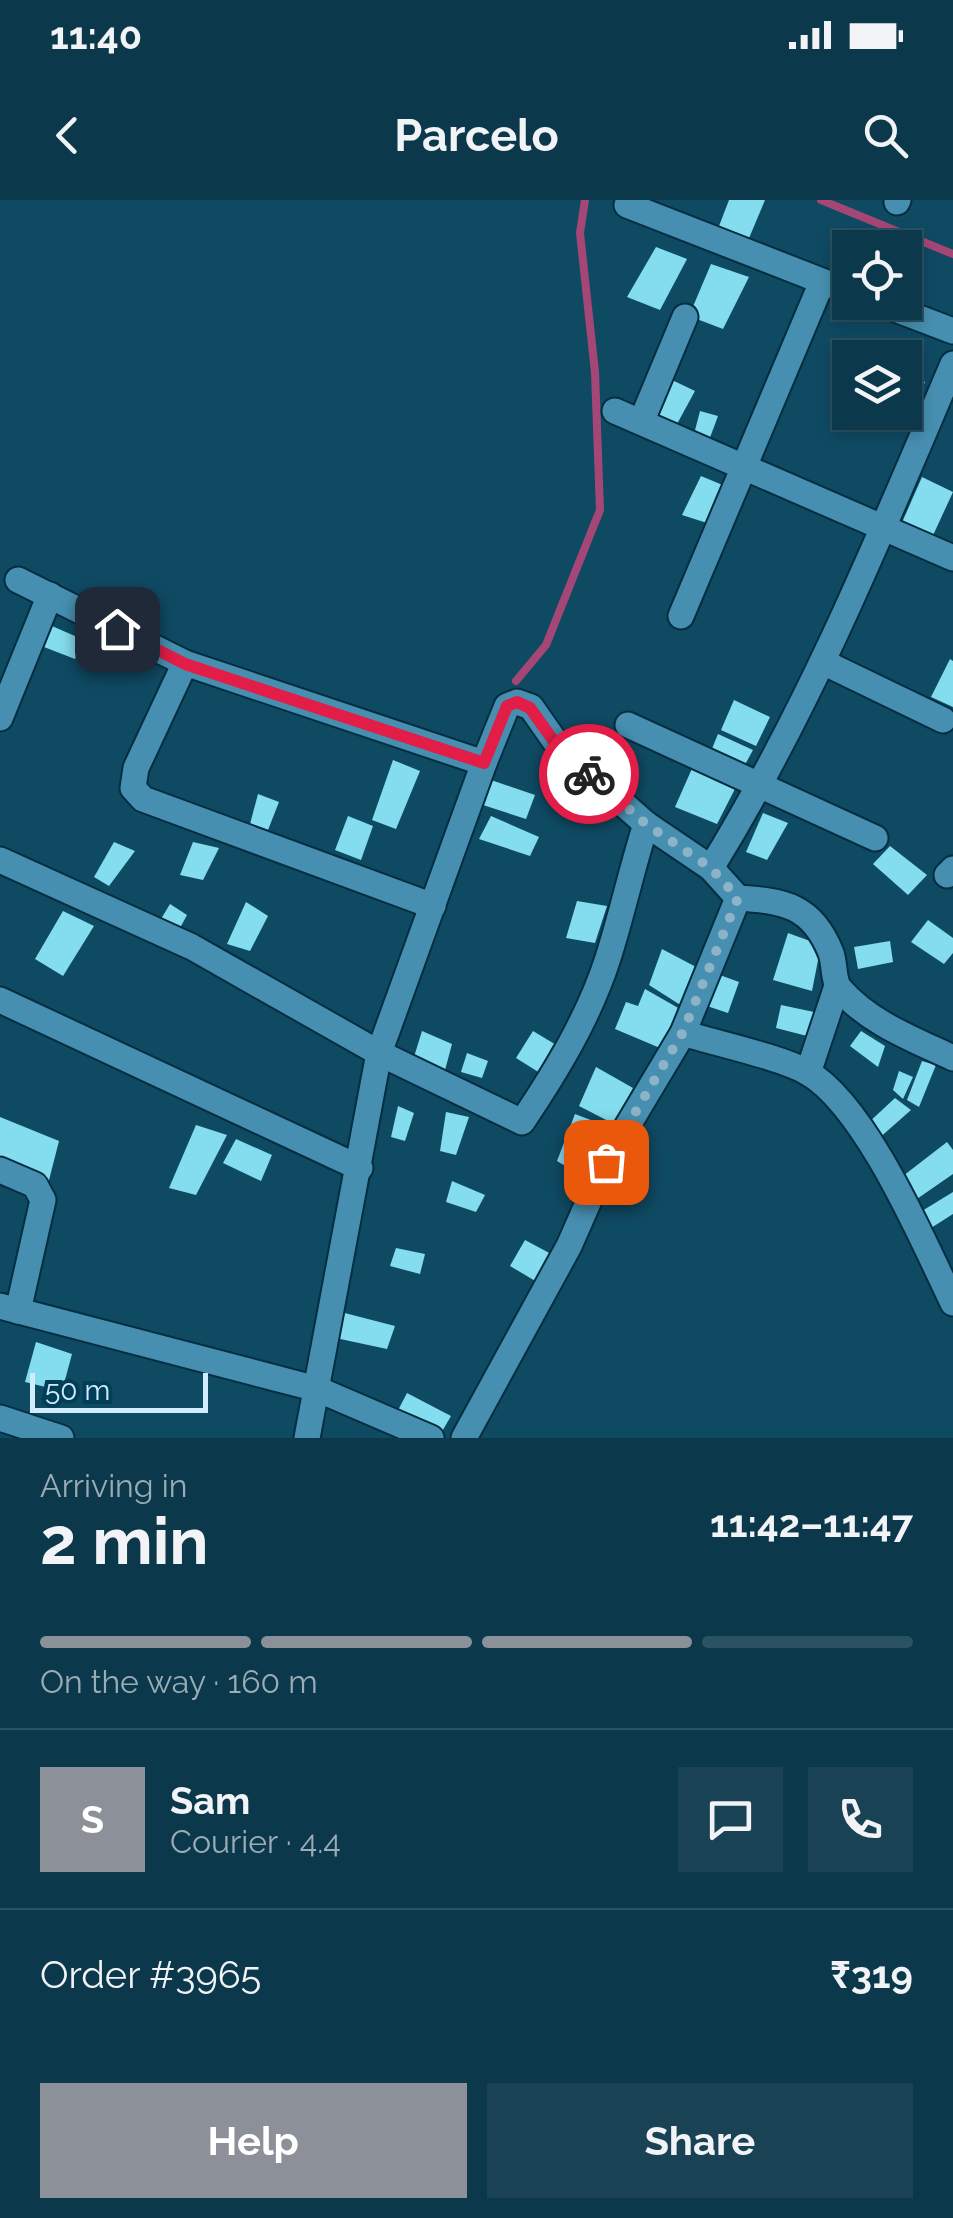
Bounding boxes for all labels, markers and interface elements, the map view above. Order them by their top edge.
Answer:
text: 11:40 [50,13,142,58]
icon: back [40,108,95,163]
icon: search [858,108,913,163]
text: Parcelo [394,109,559,162]
map controls [832,230,922,430]
button: locate [832,230,922,320]
button: layers [832,340,922,430]
pin [75,587,160,672]
icon: home [90,602,145,657]
courier [539,724,639,824]
icon: bike [562,747,617,802]
pin [564,1120,649,1205]
icon: bag [579,1135,634,1190]
scale bar [30,1368,208,1412]
text: 50 m [45,1374,110,1407]
text: Arriving in [40,1467,187,1504]
text: 11:42–11:47 [710,1501,913,1546]
text: 2 min [40,1503,209,1579]
text: On the way · 160 m [40,1663,318,1700]
button: chat [678,1767,783,1872]
button: phone [808,1767,913,1872]
text: Sam [170,1778,250,1823]
text: S [81,1797,104,1842]
text: Courier · 4.4 [170,1823,341,1860]
text: Order #3965 [40,1952,261,1997]
text: ₹319 [830,1952,913,1997]
button: Help [40,2083,467,2198]
button: Share [487,2083,913,2198]

